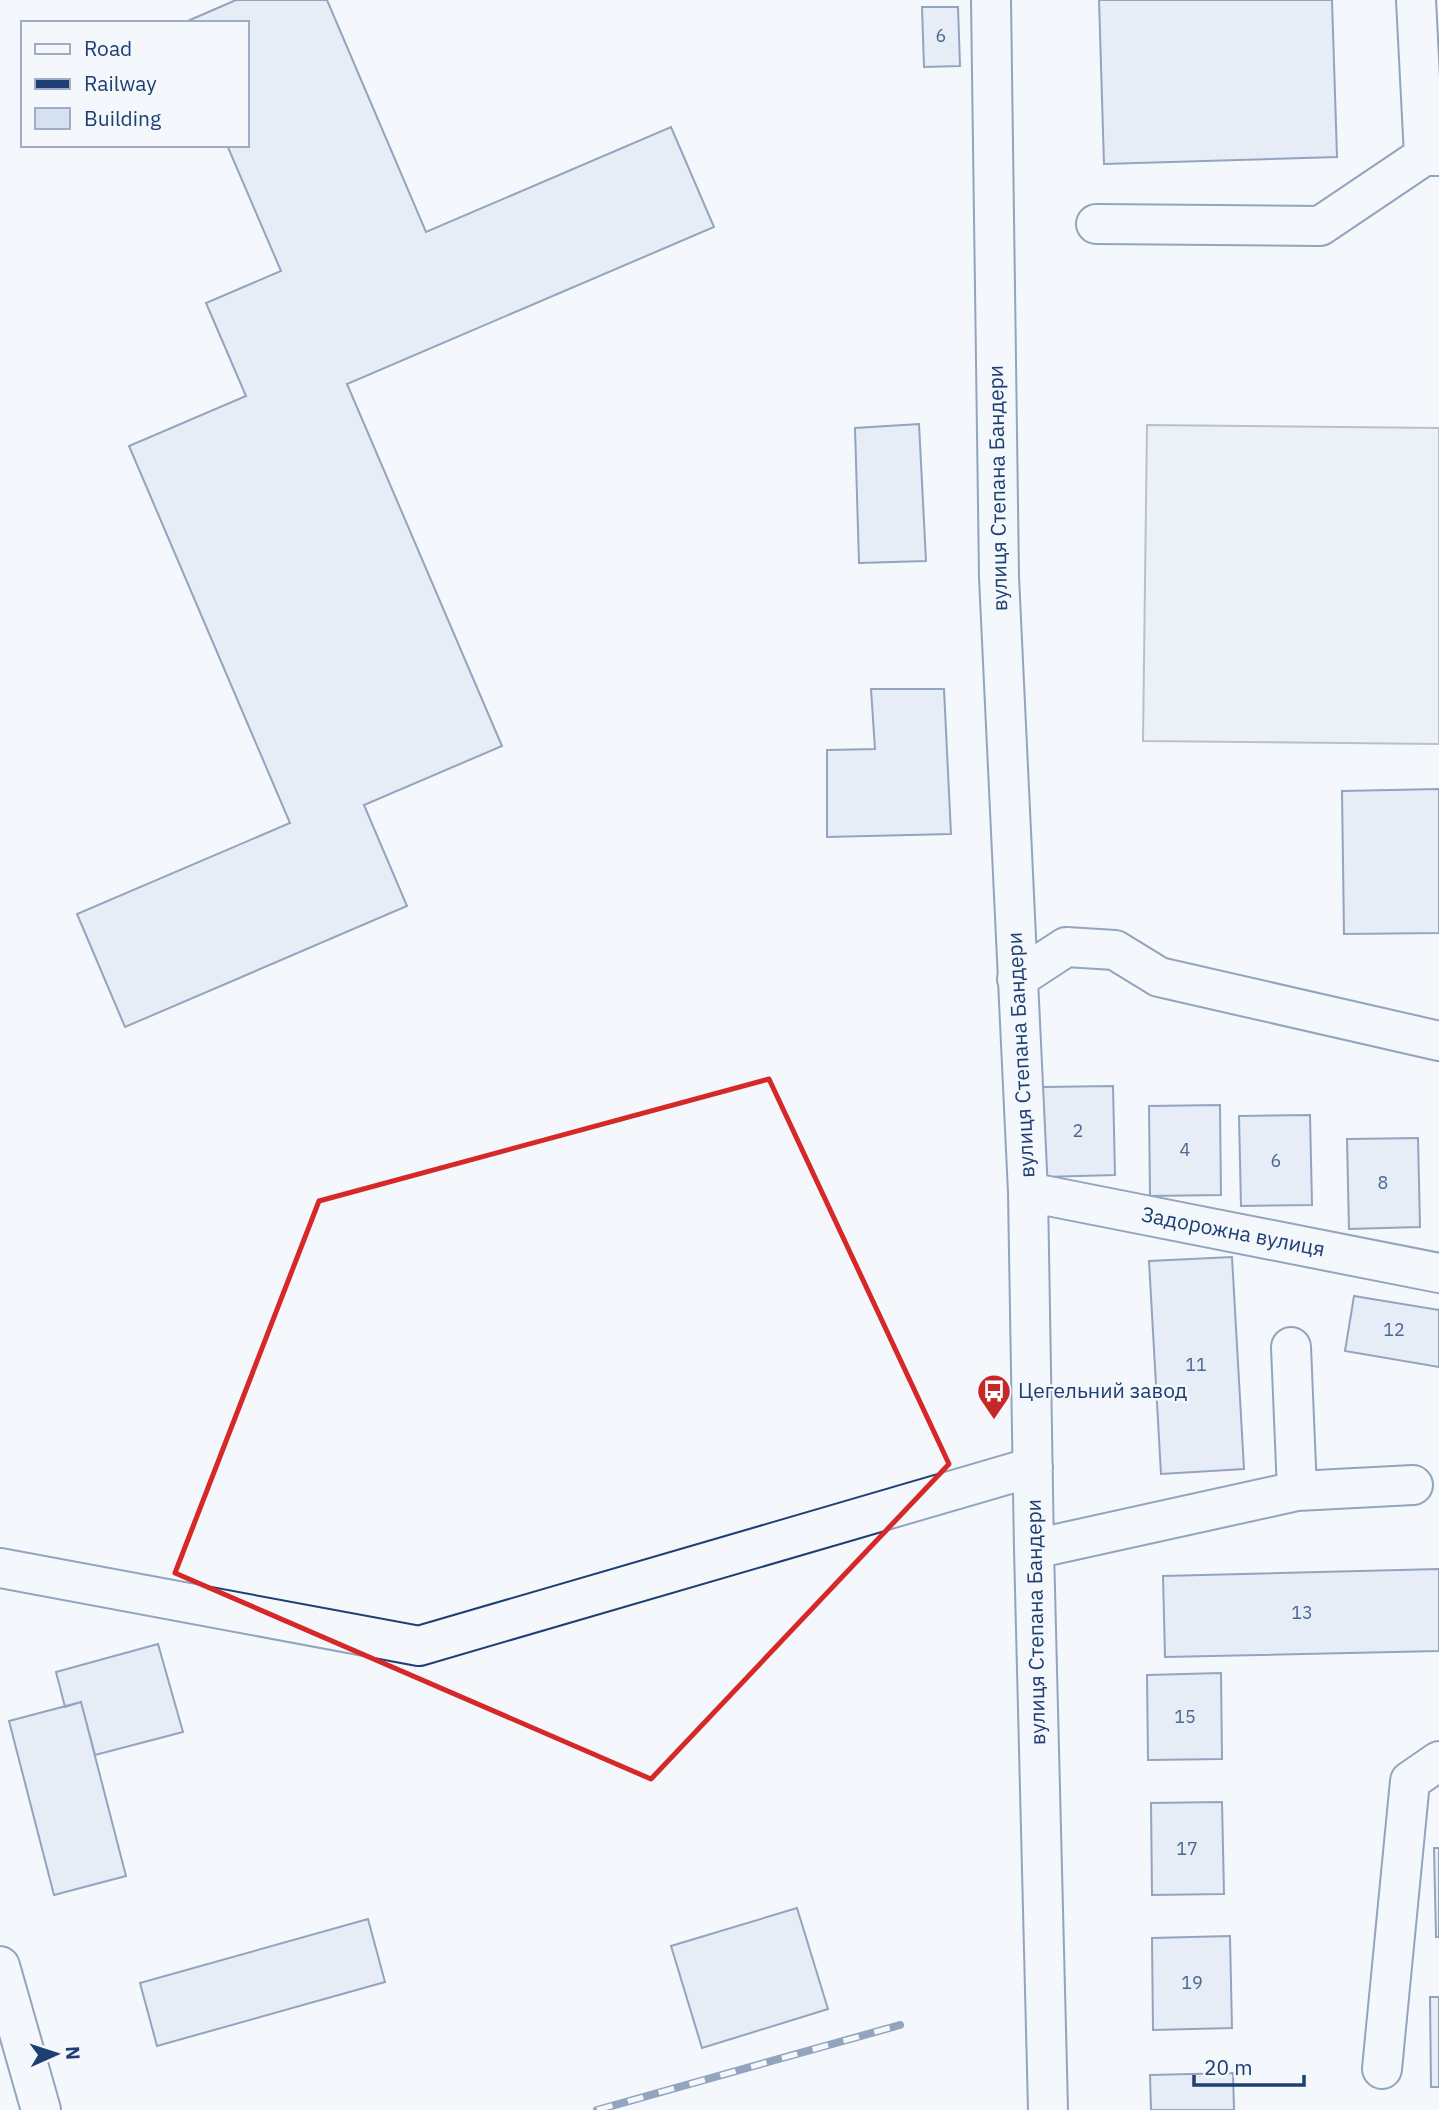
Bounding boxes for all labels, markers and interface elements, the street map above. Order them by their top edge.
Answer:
legend [21,21,248,147]
house number: 6 [936,24,946,47]
text: Road [84,34,132,62]
text: Railway [84,69,157,97]
text: Building [84,104,161,132]
street label: вулиця Степана Бандери [981,365,1013,611]
street label: вулиця Степана Бандери [1000,931,1040,1179]
house number: 2 [1073,1119,1083,1142]
house number: 4 [1180,1138,1191,1161]
house number: 6 [1271,1149,1281,1172]
house number: 8 [1378,1171,1388,1194]
street label: Задорожна вулиця [1139,1199,1327,1263]
house number: 12 [1383,1318,1405,1341]
house number: 11 [1185,1353,1207,1376]
bus stop icon: Цегельний завод [975,1372,1013,1421]
place label: Цегельний завод [1018,1376,1187,1404]
street label: вулиця Степана Бандери [1019,1499,1051,1745]
house number: 13 [1291,1601,1313,1624]
house number: 15 [1174,1705,1196,1728]
house number: 17 [1176,1837,1198,1860]
house number: 19 [1181,1971,1203,1994]
north arrow [21,2019,91,2089]
scale bar [1194,2044,1304,2088]
text: N [61,2046,85,2061]
text: 20 m [1204,2053,1253,2081]

